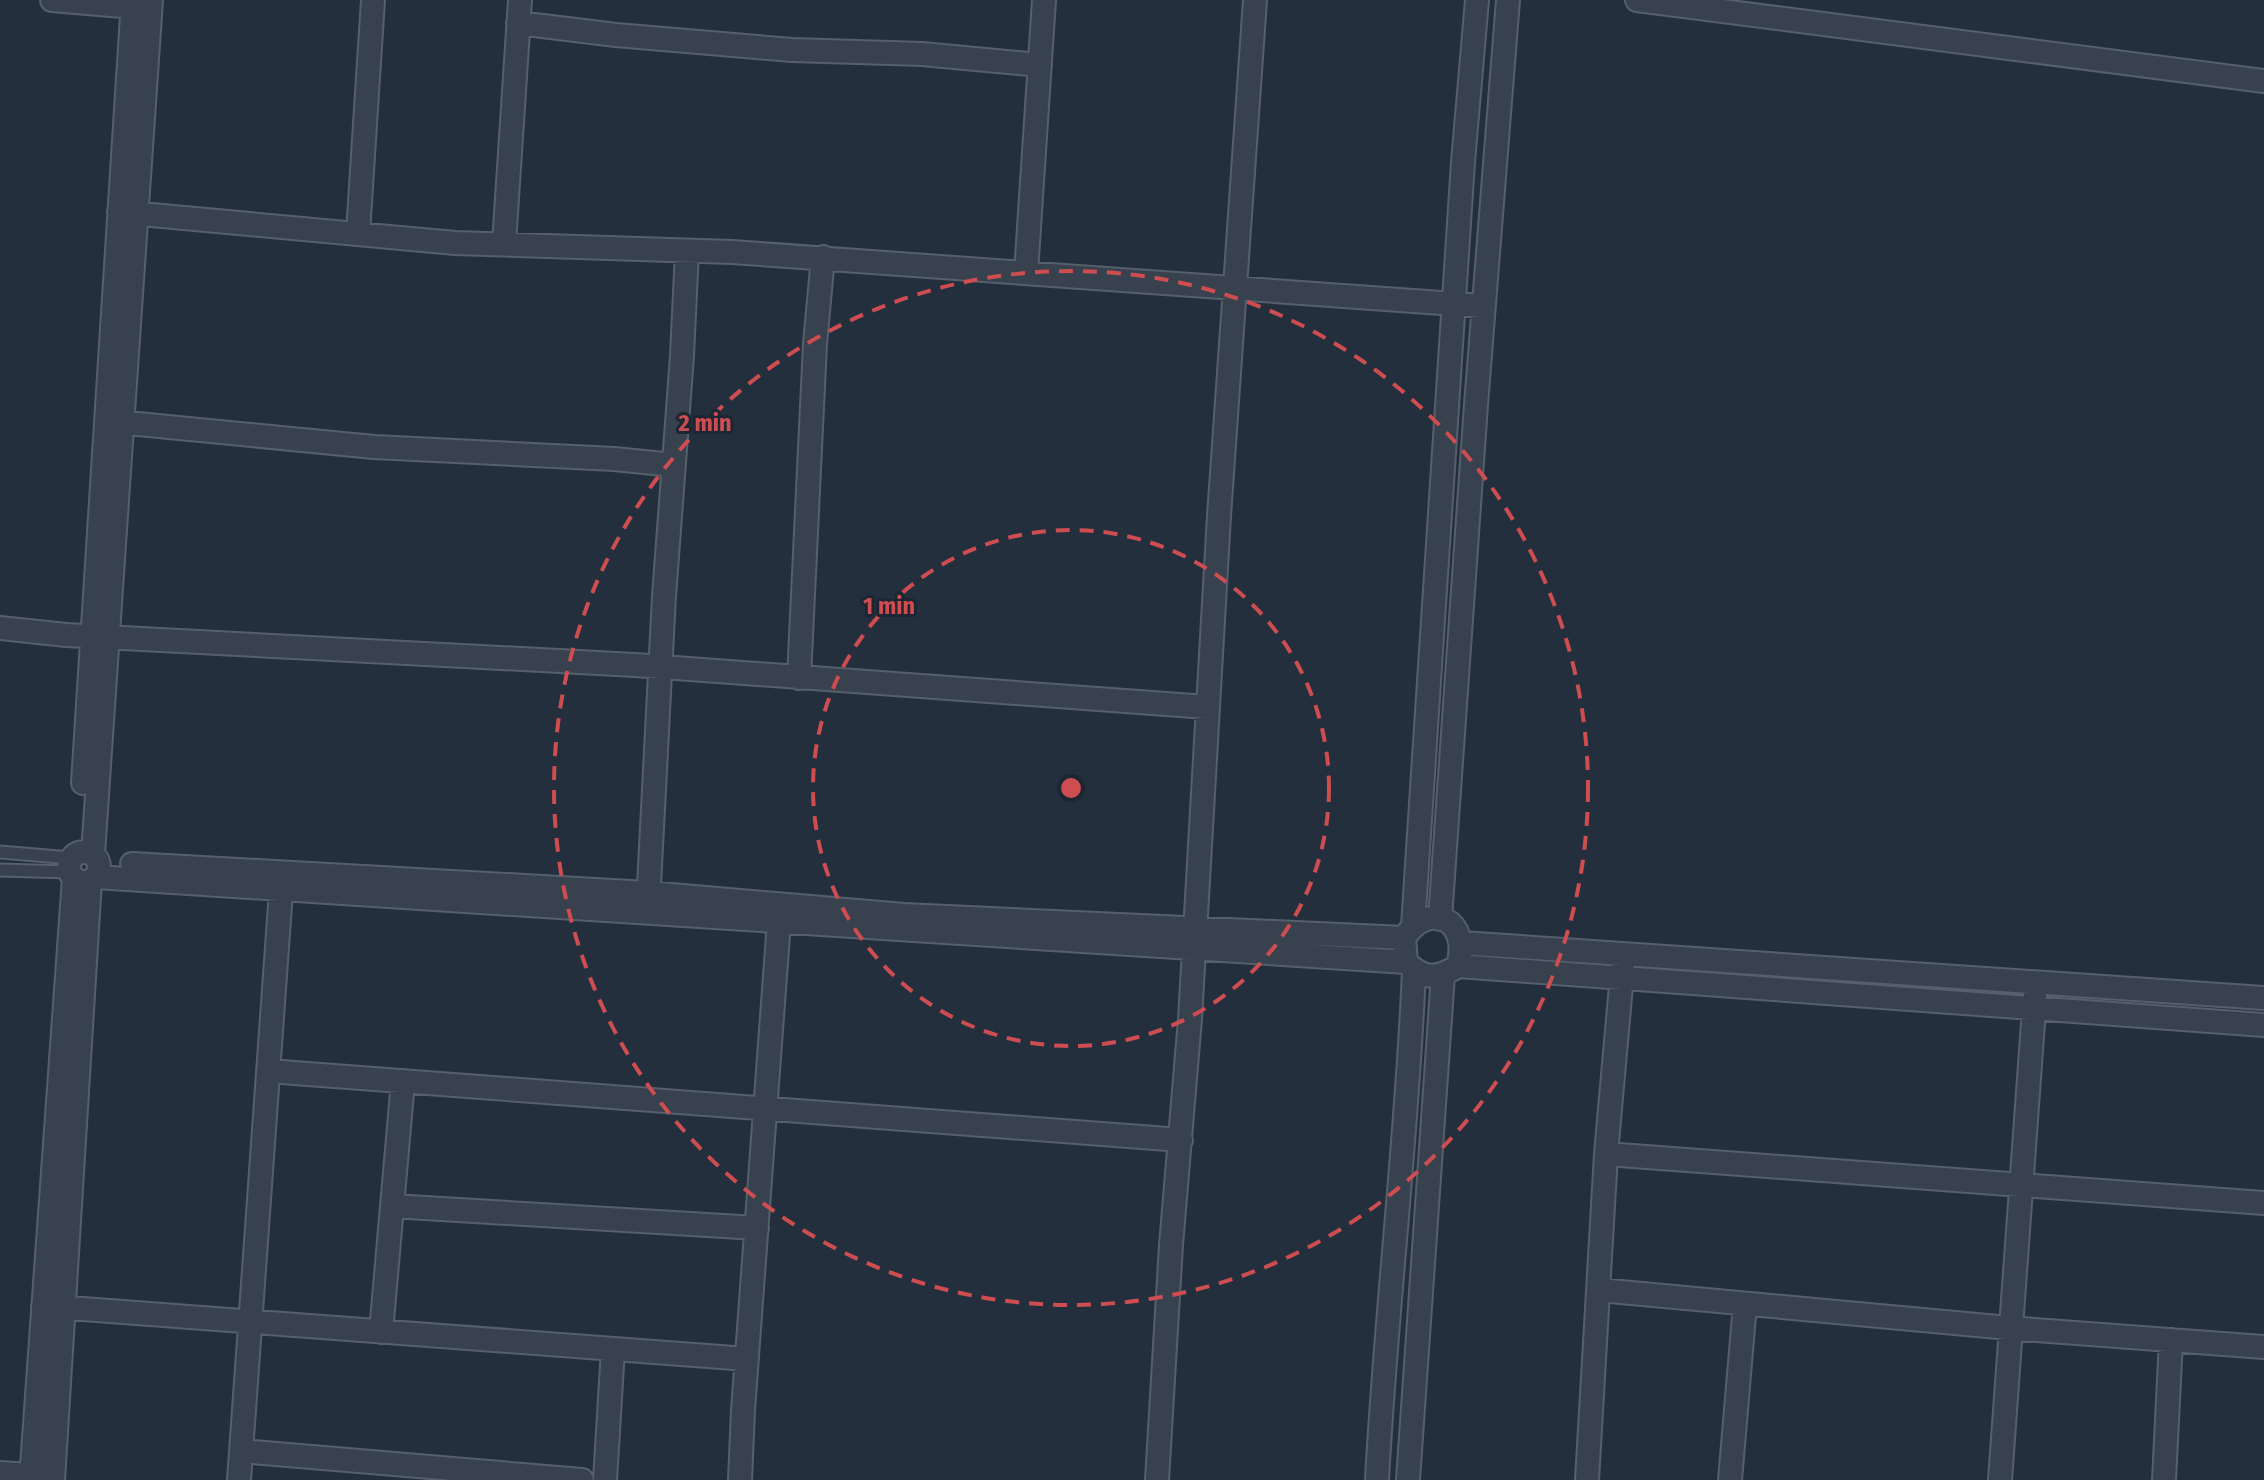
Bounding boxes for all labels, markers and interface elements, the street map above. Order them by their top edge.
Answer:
text: 2 min [677,409,732,437]
text: 1 min [863,592,915,620]
centre of rings [1057,774,1085,802]

